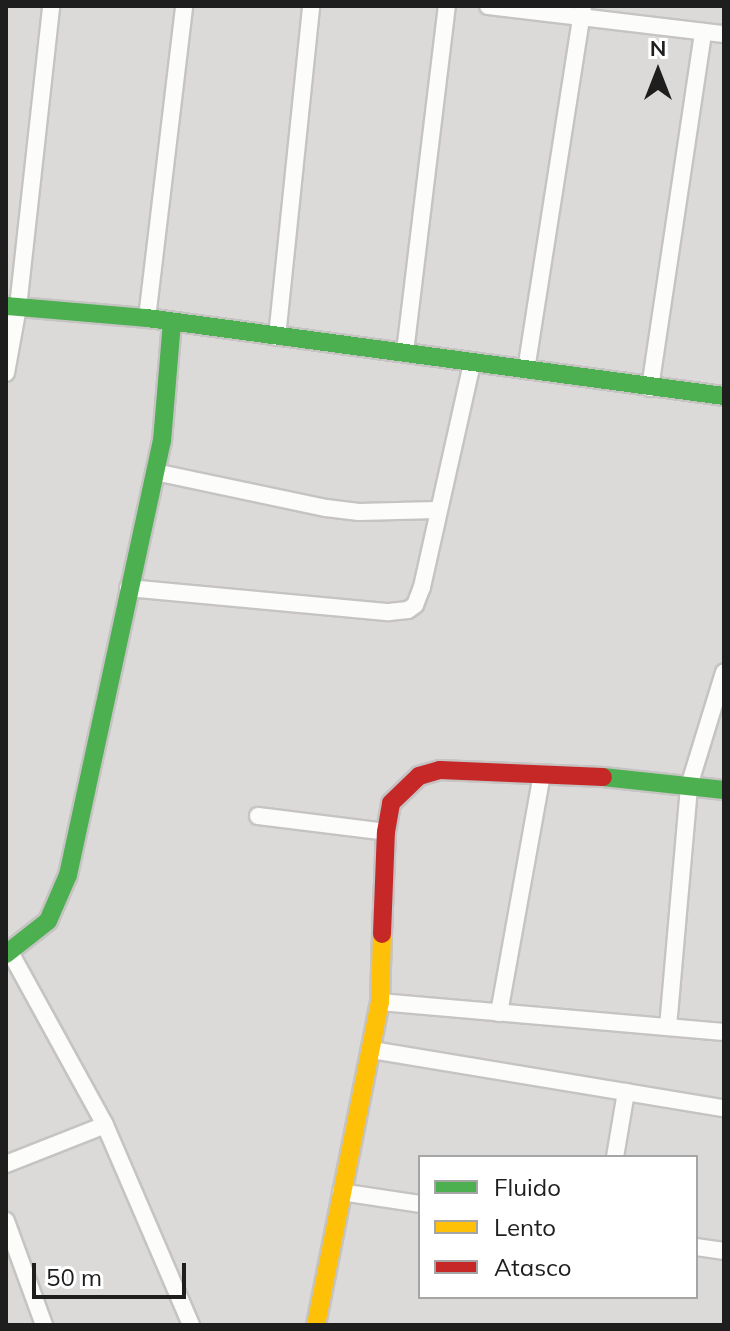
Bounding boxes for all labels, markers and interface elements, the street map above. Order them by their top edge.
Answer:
north arrow [618,32,698,112]
text: N [650,34,666,62]
legend [418,1155,698,1299]
text: Fluido [494,1172,561,1202]
text: Lento [494,1212,556,1242]
scale bar [36,1247,190,1297]
text: Atasco [494,1252,571,1282]
text: 50 m [46,1262,102,1292]

